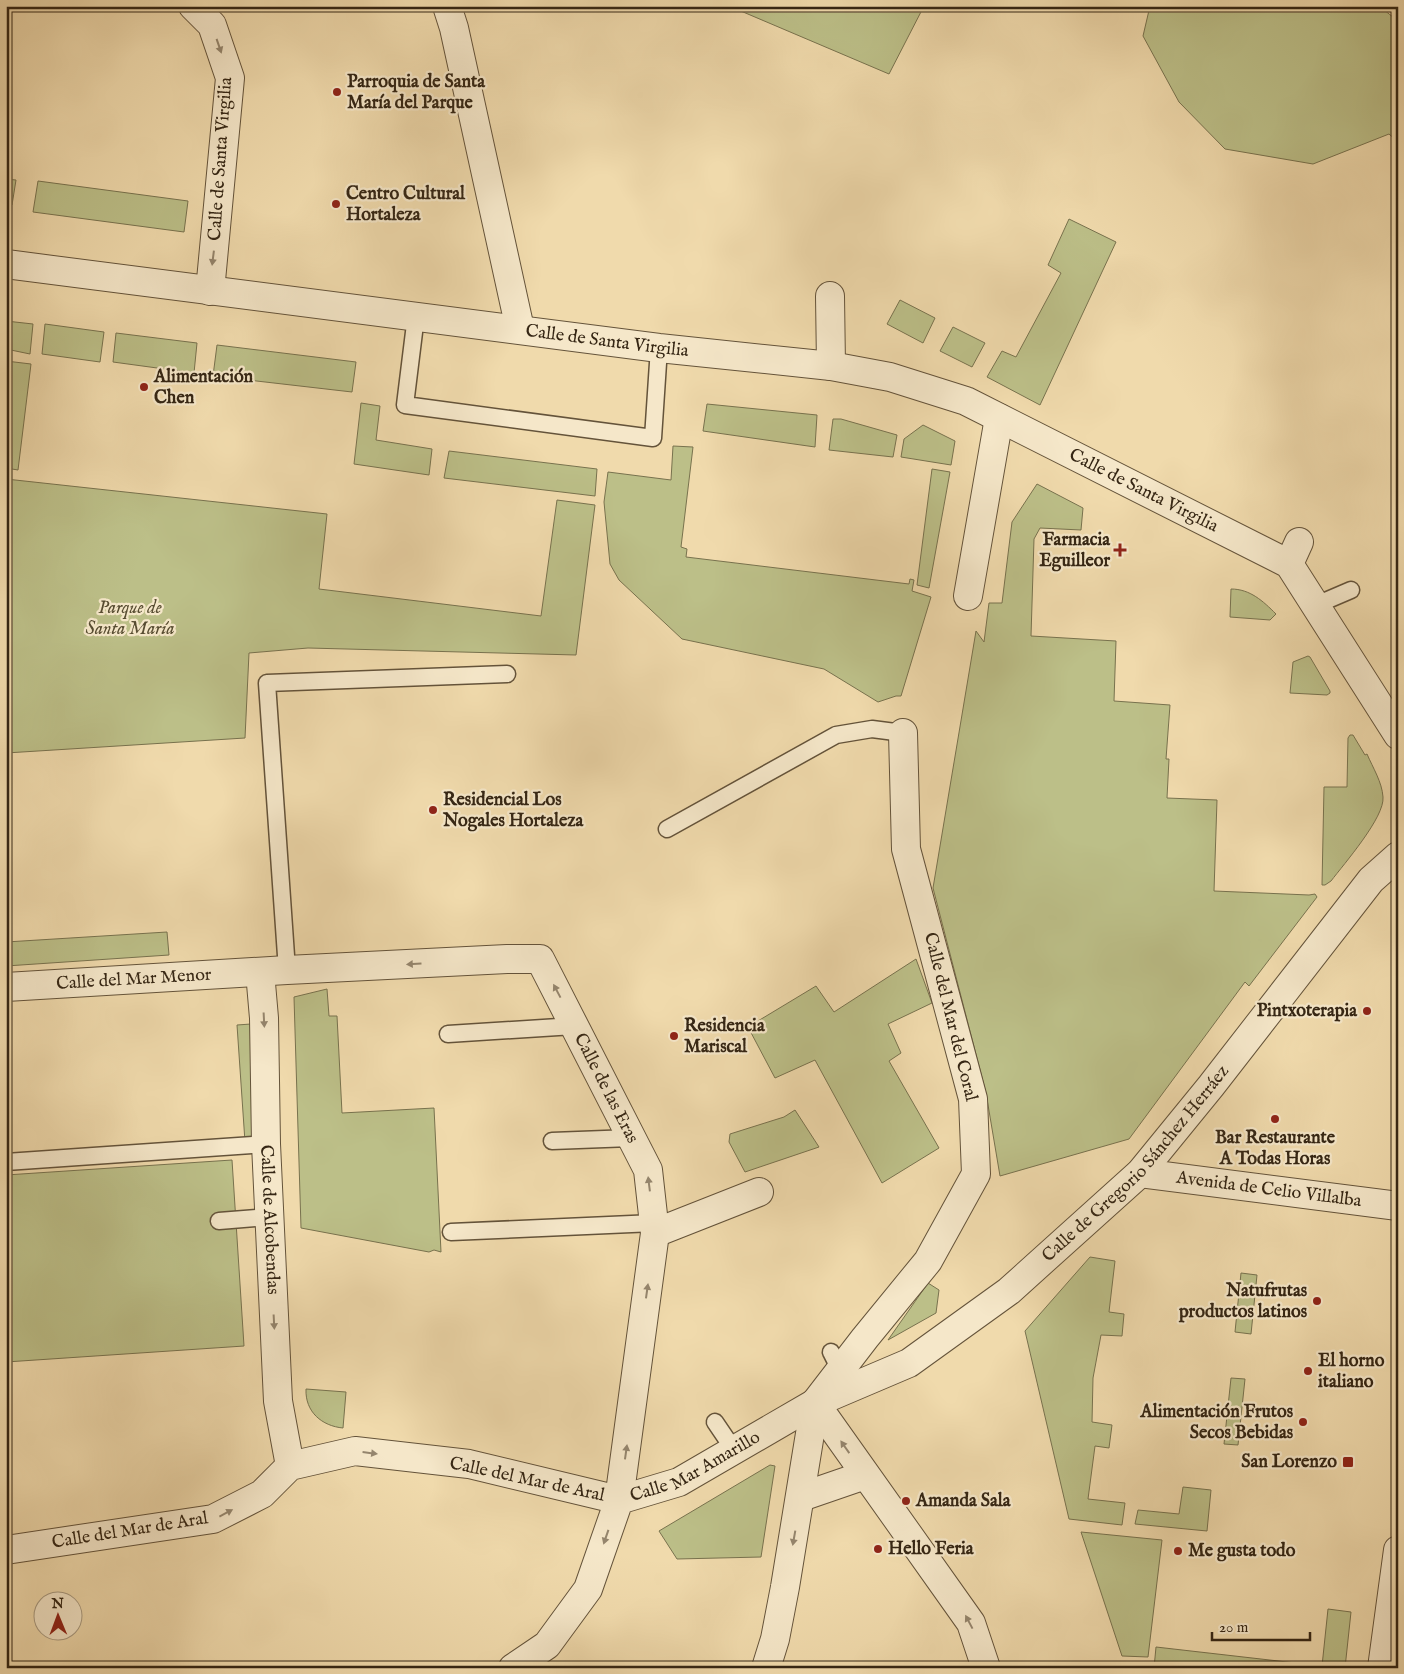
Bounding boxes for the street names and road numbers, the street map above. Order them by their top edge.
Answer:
street label: Calle de Santa Virgilia [204,76,238,242]
street label: Calle de Santa Virgilia [524,319,690,363]
street label: Calle de Santa Virgilia [1065,443,1222,538]
street label: Calle del Mar del Coral [918,930,982,1104]
street label: Calle del Mar Menor [55,963,212,995]
street label: Calle de las Eras [568,1029,644,1147]
street label: Calle de Gregorio Sánchez Herráez [1037,1061,1234,1267]
street label: Calle de Alcobendas [255,1144,285,1295]
street label: Avenida de Celio Villalba [1174,1166,1363,1213]
street label: Calle Mar Amarillo [627,1426,765,1508]
street label: Calle del Mar de Aral [447,1452,607,1508]
street label: Calle del Mar de Aral [50,1507,210,1555]

